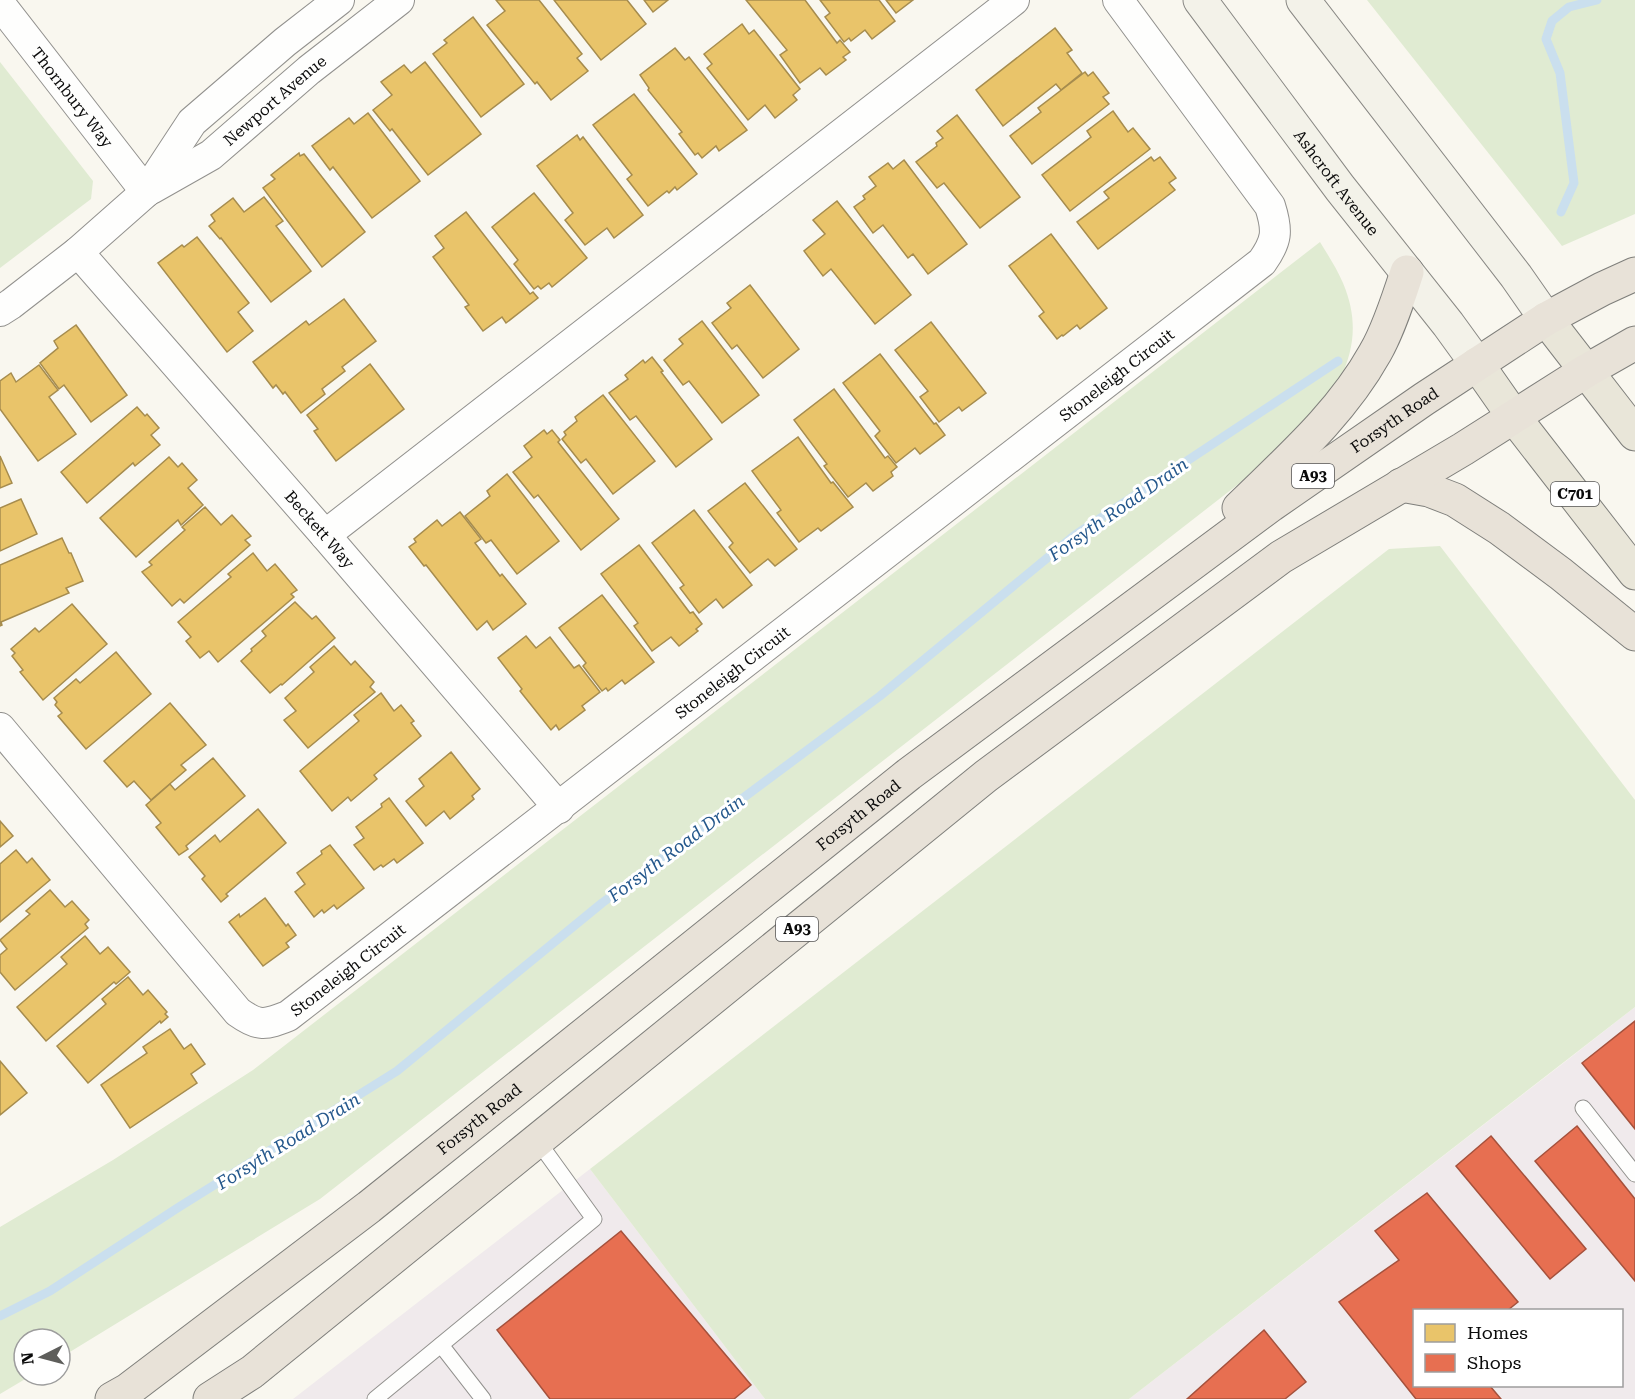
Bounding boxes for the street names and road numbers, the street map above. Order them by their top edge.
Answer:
street label: Thornbury Way [28,43,118,151]
street label: Newport Avenue [219,51,330,149]
street label: Ashcroft Avenue [1290,126,1384,239]
street label: Stoneleigh Circuit [1055,324,1178,425]
street label: Forsyth Road [1347,383,1442,457]
road number: A93 [1292,464,1334,488]
road number: C701 [1551,482,1599,506]
street label: Beckett Way [281,487,359,572]
street label: Stoneleigh Circuit [671,622,793,723]
street label: Forsyth Road [812,775,904,854]
road number: A93 [776,917,818,941]
street label: Stoneleigh Circuit [287,919,409,1020]
street label: Forsyth Road [433,1079,525,1158]

